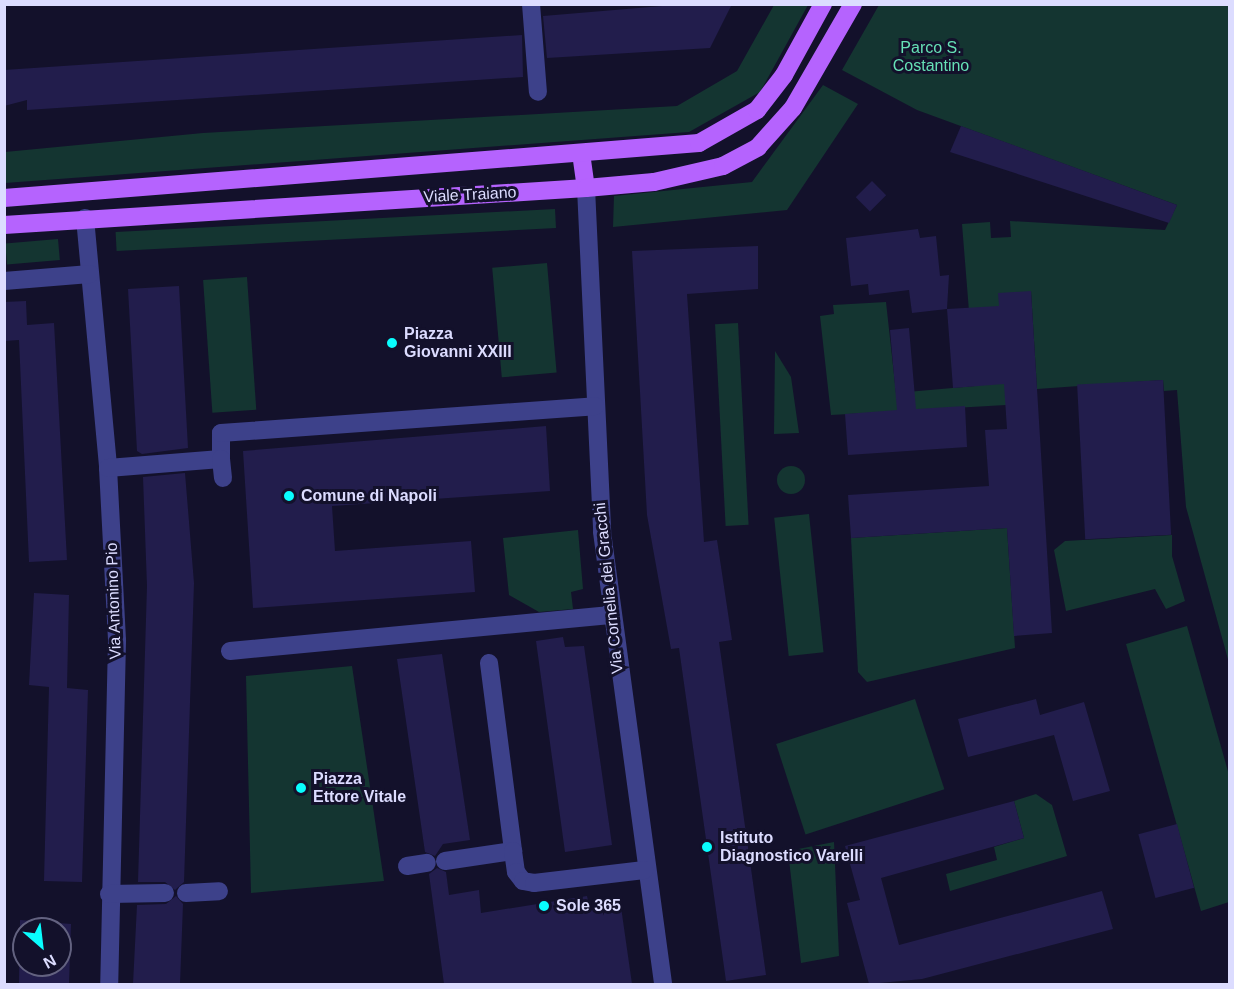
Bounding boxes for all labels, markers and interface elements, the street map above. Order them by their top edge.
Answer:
park label: Parco S. Costantino [893,38,969,76]
street label: Viale Traiano [423,183,517,207]
place label: Piazza Giovanni XXIII [404,324,512,362]
marker: Piazza Giovanni XXIII [385,336,399,350]
place label: Comune di Napoli [301,486,437,506]
marker: Comune di Napoli [282,489,296,503]
street label: Via Cornelia dei Gracchi [590,501,628,675]
street label: Via Antonino Pio [102,542,126,660]
place label: Piazza Ettore Vitale [313,769,406,807]
marker: Piazza Ettore Vitale [294,781,308,795]
place label: Istituto Diagnostico Varelli [720,828,863,866]
marker: Istituto Diagnostico Varelli [698,838,716,856]
place label: Sole 365 [556,896,621,916]
marker: Sole 365 [537,899,551,913]
north arrow [12,917,72,977]
text: N [41,951,59,972]

